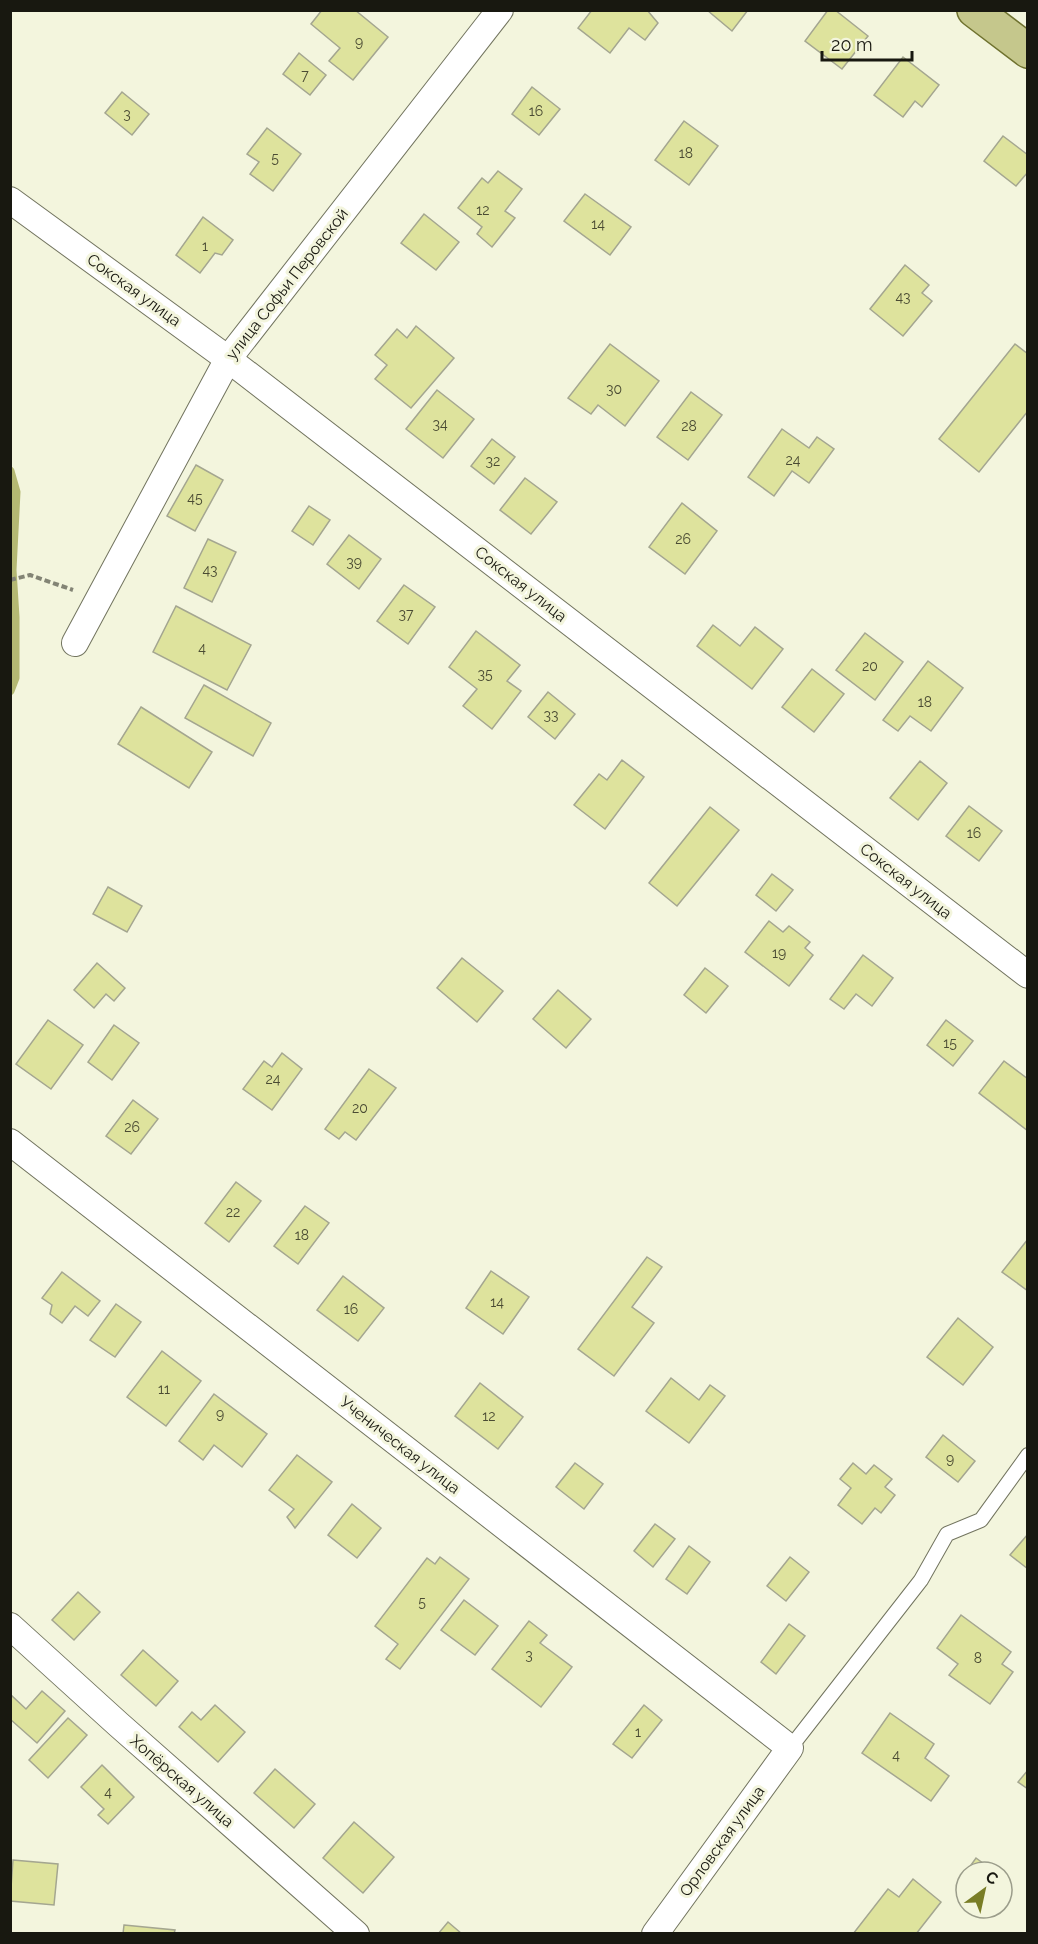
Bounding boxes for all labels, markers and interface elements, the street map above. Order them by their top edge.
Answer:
scale bar [822,24,912,62]
house number: 9 [355,34,363,50]
text: 20 m [831,34,873,55]
house number: 7 [301,67,309,83]
house number: 16 [529,103,543,119]
house number: 3 [123,106,131,122]
house number: 18 [679,145,693,161]
house number: 5 [271,150,279,166]
house number: 12 [476,202,490,218]
street label: улица Софьи Перовской [222,205,352,363]
house number: 14 [591,216,605,232]
house number: 1 [202,238,208,254]
street label: Сокская улица [83,250,185,330]
house number: 43 [895,289,911,305]
house number: 30 [606,381,622,397]
house number: 34 [432,416,448,432]
house number: 28 [681,418,697,434]
house number: 24 [786,452,801,468]
house number: 32 [486,453,500,469]
house number: 45 [187,490,203,506]
house number: 26 [675,531,691,547]
street label: Сокская улица [471,542,571,626]
house number: 39 [346,554,362,570]
house number: 43 [202,562,218,578]
house number: 37 [399,606,414,622]
house number: 4 [198,640,206,656]
house number: 20 [862,658,878,674]
house number: 35 [477,666,493,682]
house number: 18 [918,694,932,710]
house number: 33 [544,707,558,723]
house number: 16 [967,825,981,841]
street label: Сокская улица [856,839,956,923]
house number: 19 [772,945,786,961]
house number: 15 [943,1035,957,1051]
house number: 24 [266,1071,281,1087]
house number: 20 [352,1100,368,1116]
house number: 26 [124,1119,140,1135]
house number: 22 [226,1204,240,1220]
house number: 18 [295,1227,309,1243]
house number: 14 [490,1294,504,1310]
house number: 16 [344,1301,358,1317]
house number: 11 [158,1381,170,1397]
street label: Ученическая улица [336,1392,464,1498]
house number: 9 [216,1406,224,1422]
house number: 12 [482,1408,496,1424]
house number: 9 [946,1451,954,1467]
house number: 5 [418,1594,426,1610]
house number: 3 [525,1647,533,1663]
house number: 8 [974,1650,982,1666]
house number: 1 [635,1724,641,1740]
street label: Хопёрская улица [126,1731,238,1831]
house number: 4 [892,1747,900,1763]
street label: Орловская улица [676,1782,768,1900]
house number: 4 [104,1784,112,1800]
north arrow [954,1860,1014,1920]
text: С [982,1867,1002,1889]

